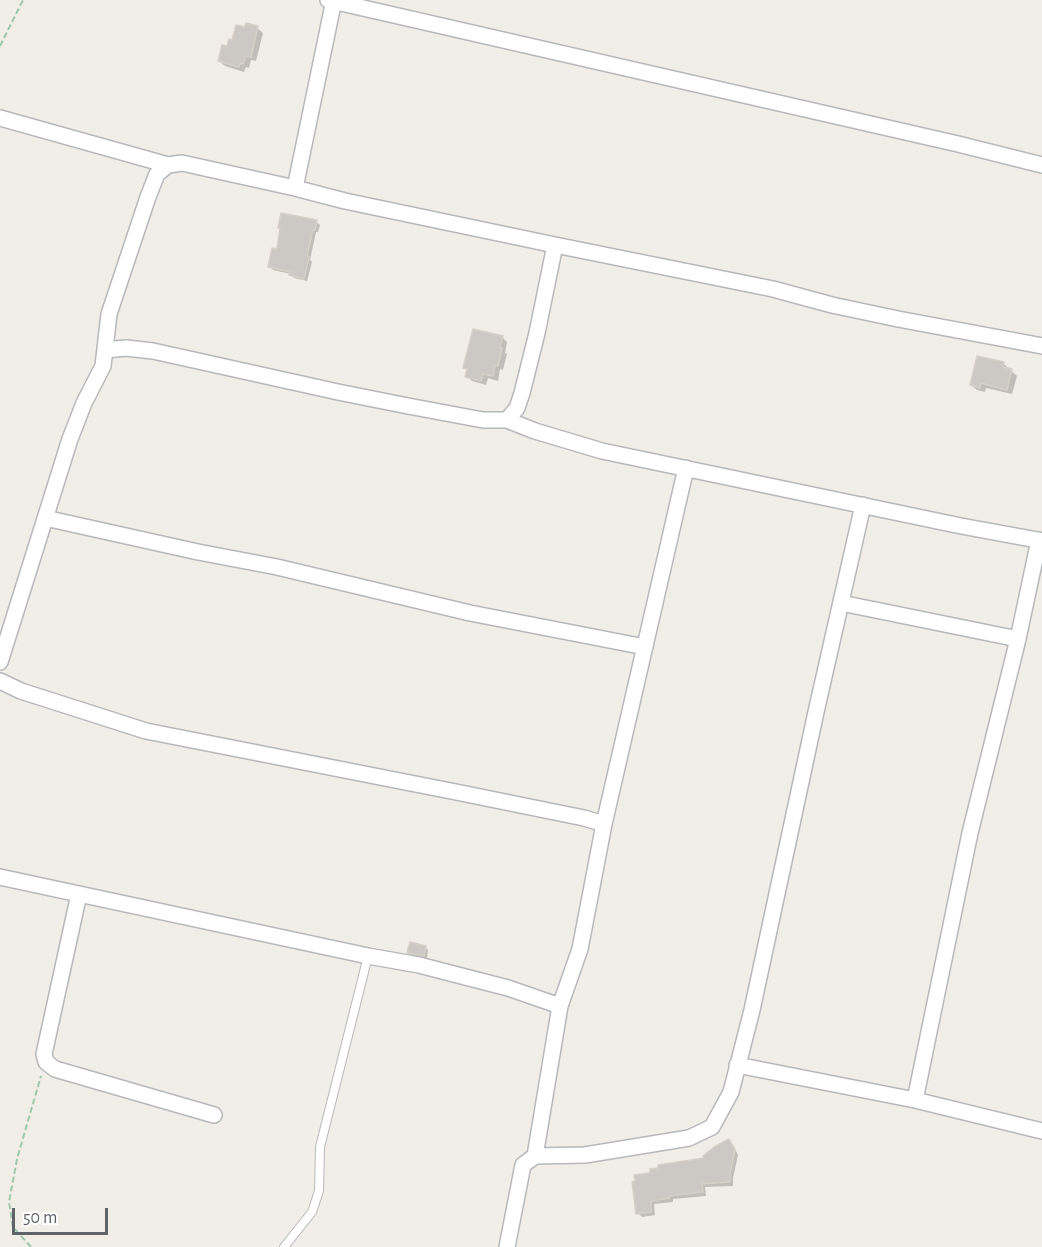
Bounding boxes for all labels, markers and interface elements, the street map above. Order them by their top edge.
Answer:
scale bar [15,1196,111,1234]
text: 50 m [23,1209,57,1227]

